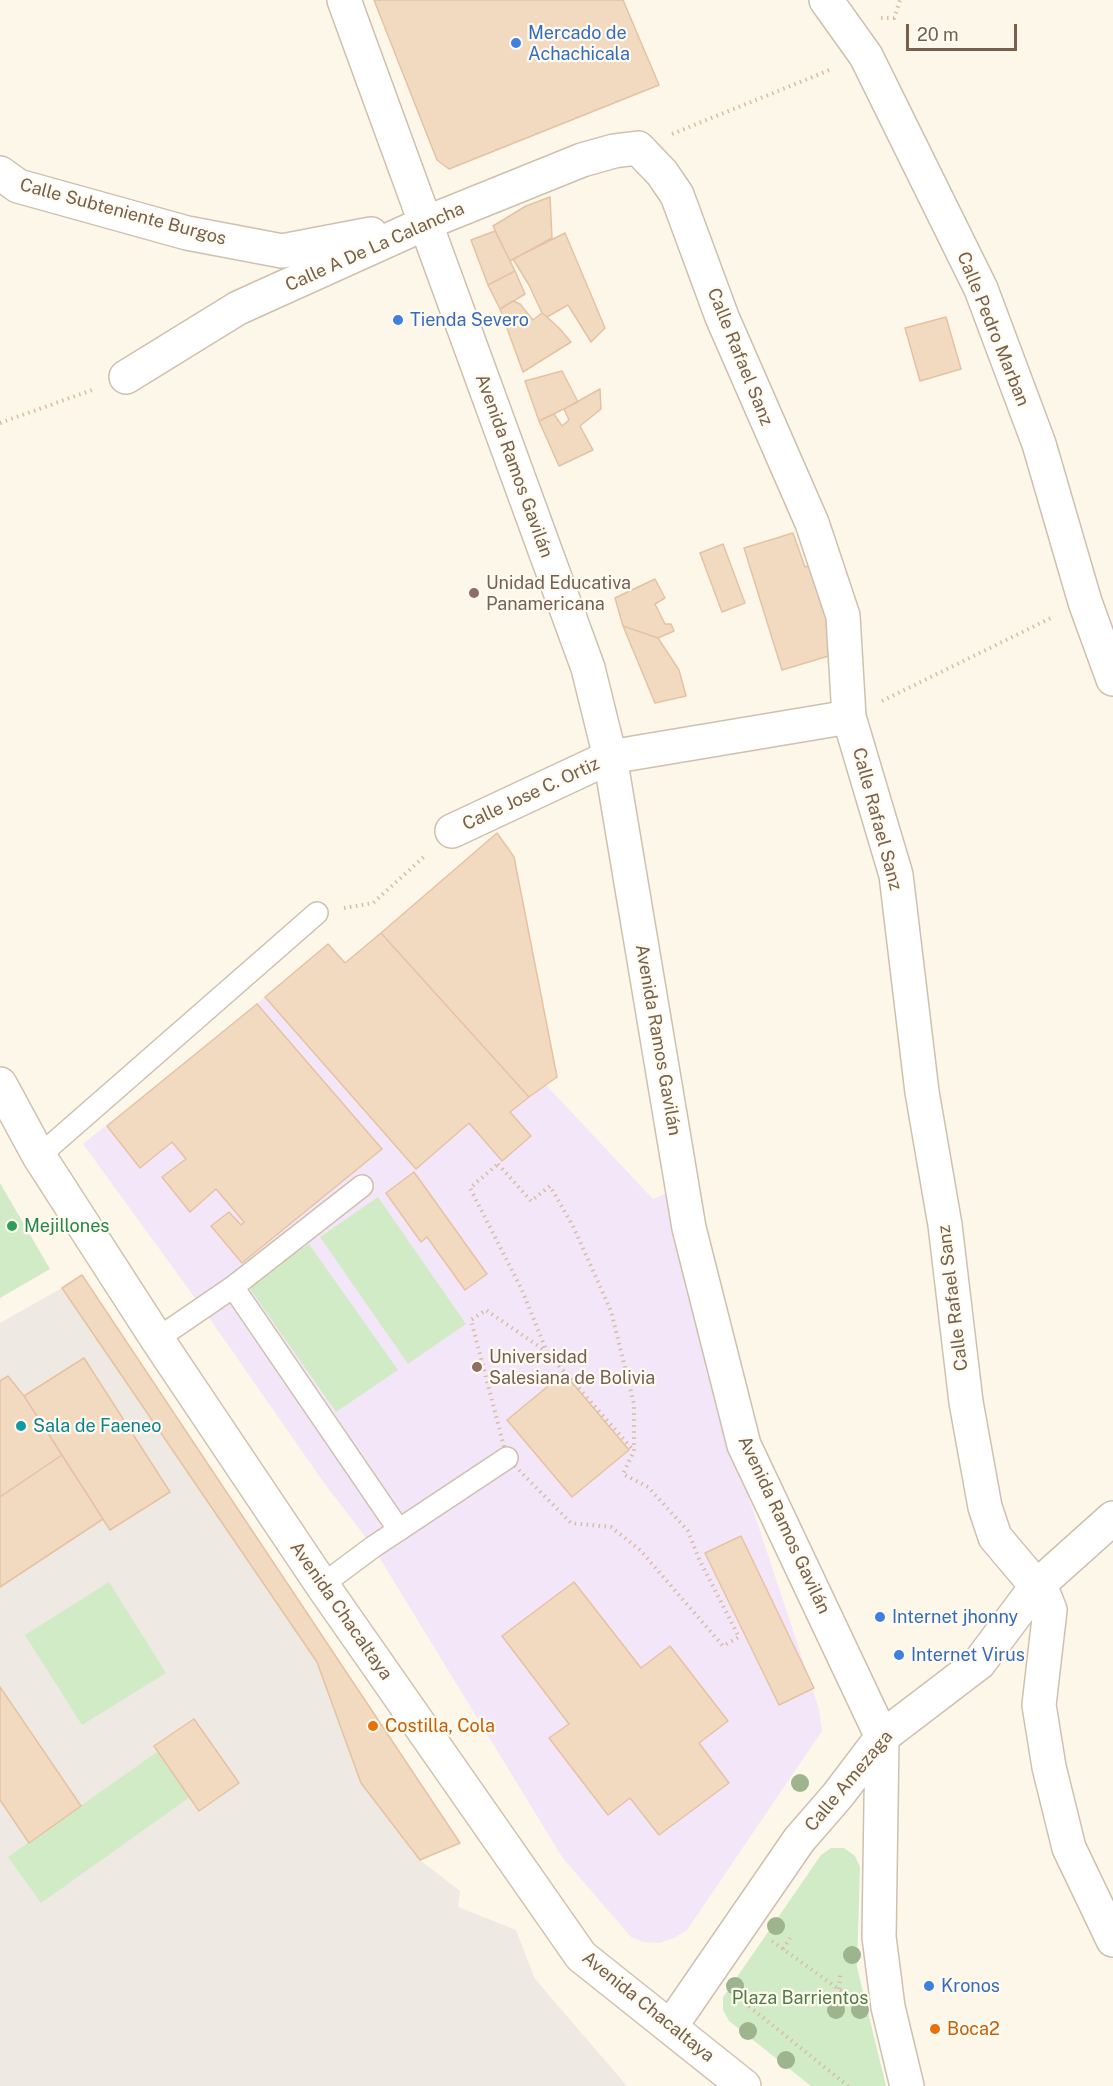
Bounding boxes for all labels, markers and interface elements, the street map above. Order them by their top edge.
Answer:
scale bar [909,12,1020,50]
place label: Mercado de Achachicala [528,22,630,64]
text: 20 m [917,24,959,45]
marker: Mercado de Achachicala [509,36,523,50]
street label: Calle Subteniente Burgos [17,174,229,250]
street label: Calle A De La Calancha [282,198,468,296]
street label: Calle Pedro Marban [952,249,1034,409]
street label: Calle Rafael Sanz [702,285,778,429]
place label: Tienda Severo [410,309,529,331]
marker: Tienda Severo [391,313,405,327]
street label: Avenida Ramos Gavilán [471,371,557,561]
place label: Unidad Educativa Panamericana [486,572,631,614]
marker: Unidad Educativa Panamericana [467,586,481,600]
street label: Calle Rafael Sanz [848,745,906,893]
street label: Calle Jose C. Ortiz [459,753,603,835]
street label: Avenida Ramos Gavilán [631,943,685,1137]
place label: Mejillones [24,1215,109,1237]
marker: Mejillones [5,1219,19,1233]
street label: Calle Rafael Sanz [933,1224,973,1372]
place label: Universidad Salesiana de Bolivia [489,1346,655,1388]
marker: Universidad Salesiana de Bolivia [470,1360,484,1374]
place label: Sala de Faeneo [33,1415,161,1437]
marker: Sala de Faeneo [14,1419,28,1433]
street label: Avenida Ramos Gavilán [733,1433,835,1617]
street label: Avenida Chacaltaya [285,1538,397,1684]
place label: Internet jhonny [892,1606,1018,1628]
marker: Internet jhonny [873,1610,887,1624]
place label: Internet Virus [911,1644,1025,1666]
marker: Internet Virus [892,1648,906,1662]
place label: Costilla, Cola [385,1715,495,1737]
marker: Costilla, Cola [366,1719,380,1733]
street label: Calle Amezaga [801,1726,897,1836]
street label: Avenida Chacaltaya [578,1947,718,2067]
place label: Kronos [941,1975,1000,1997]
marker: Kronos [922,1979,936,1993]
park label: Plaza Barrientos [732,1987,868,2009]
place label: Boca2 [947,2018,1000,2040]
marker: Boca2 [928,2022,942,2036]

